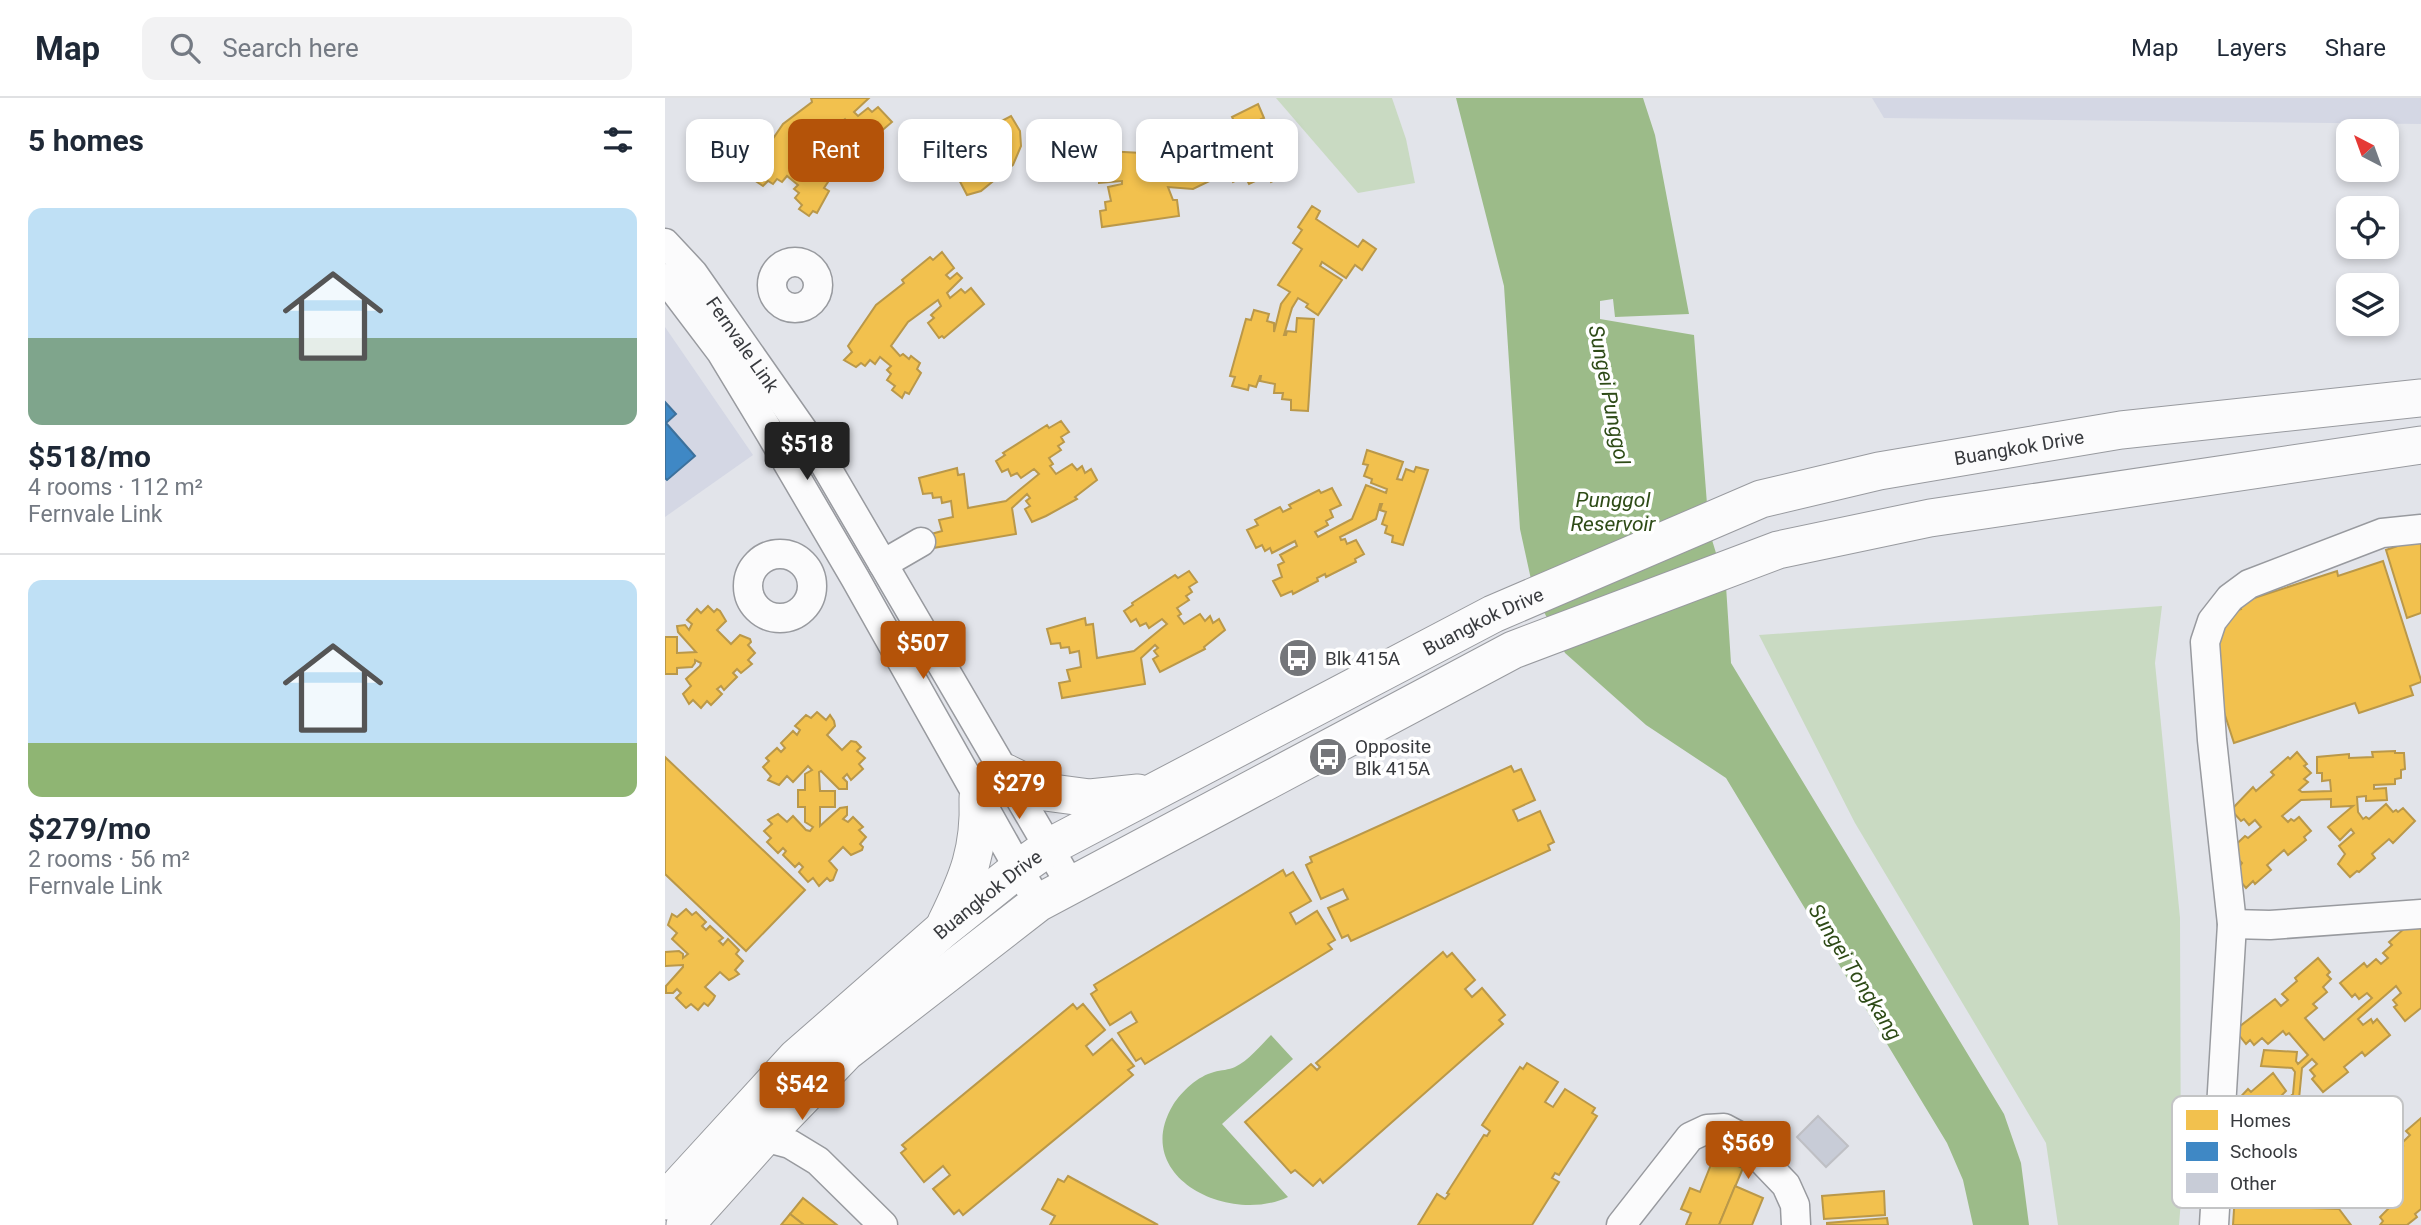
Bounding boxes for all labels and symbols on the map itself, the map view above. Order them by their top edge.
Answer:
north arrow [2336,119,2399,182]
street label: Fernvale Link [701,292,784,397]
water label: Sungei Punggol [1584,323,1634,468]
pin: $518 [766,422,848,482]
street label: Buangkok Drive [1952,425,2086,470]
water label: Punggol Reservoir [1571,488,1657,536]
street label: Buangkok Drive [1419,583,1547,661]
pin: $507 [882,622,964,681]
bus stop icon: Blk 415A [1277,637,1319,679]
place label: Blk 415A [1325,647,1401,670]
place label: Opposite Blk 415A [1355,735,1431,780]
bus stop icon: Opposite Blk 415A [1307,736,1349,778]
pin: $279 [978,762,1060,821]
street label: Buangkok Drive [929,845,1046,944]
water label: Sungei Tongkang [1803,899,1907,1045]
pin: $542 [761,1062,843,1122]
legend [2172,1096,2403,1208]
text: Homes [2230,1109,2291,1132]
pin: $569 [1707,1122,1789,1181]
text: Schools [2230,1140,2298,1163]
text: Other [2230,1172,2277,1195]

